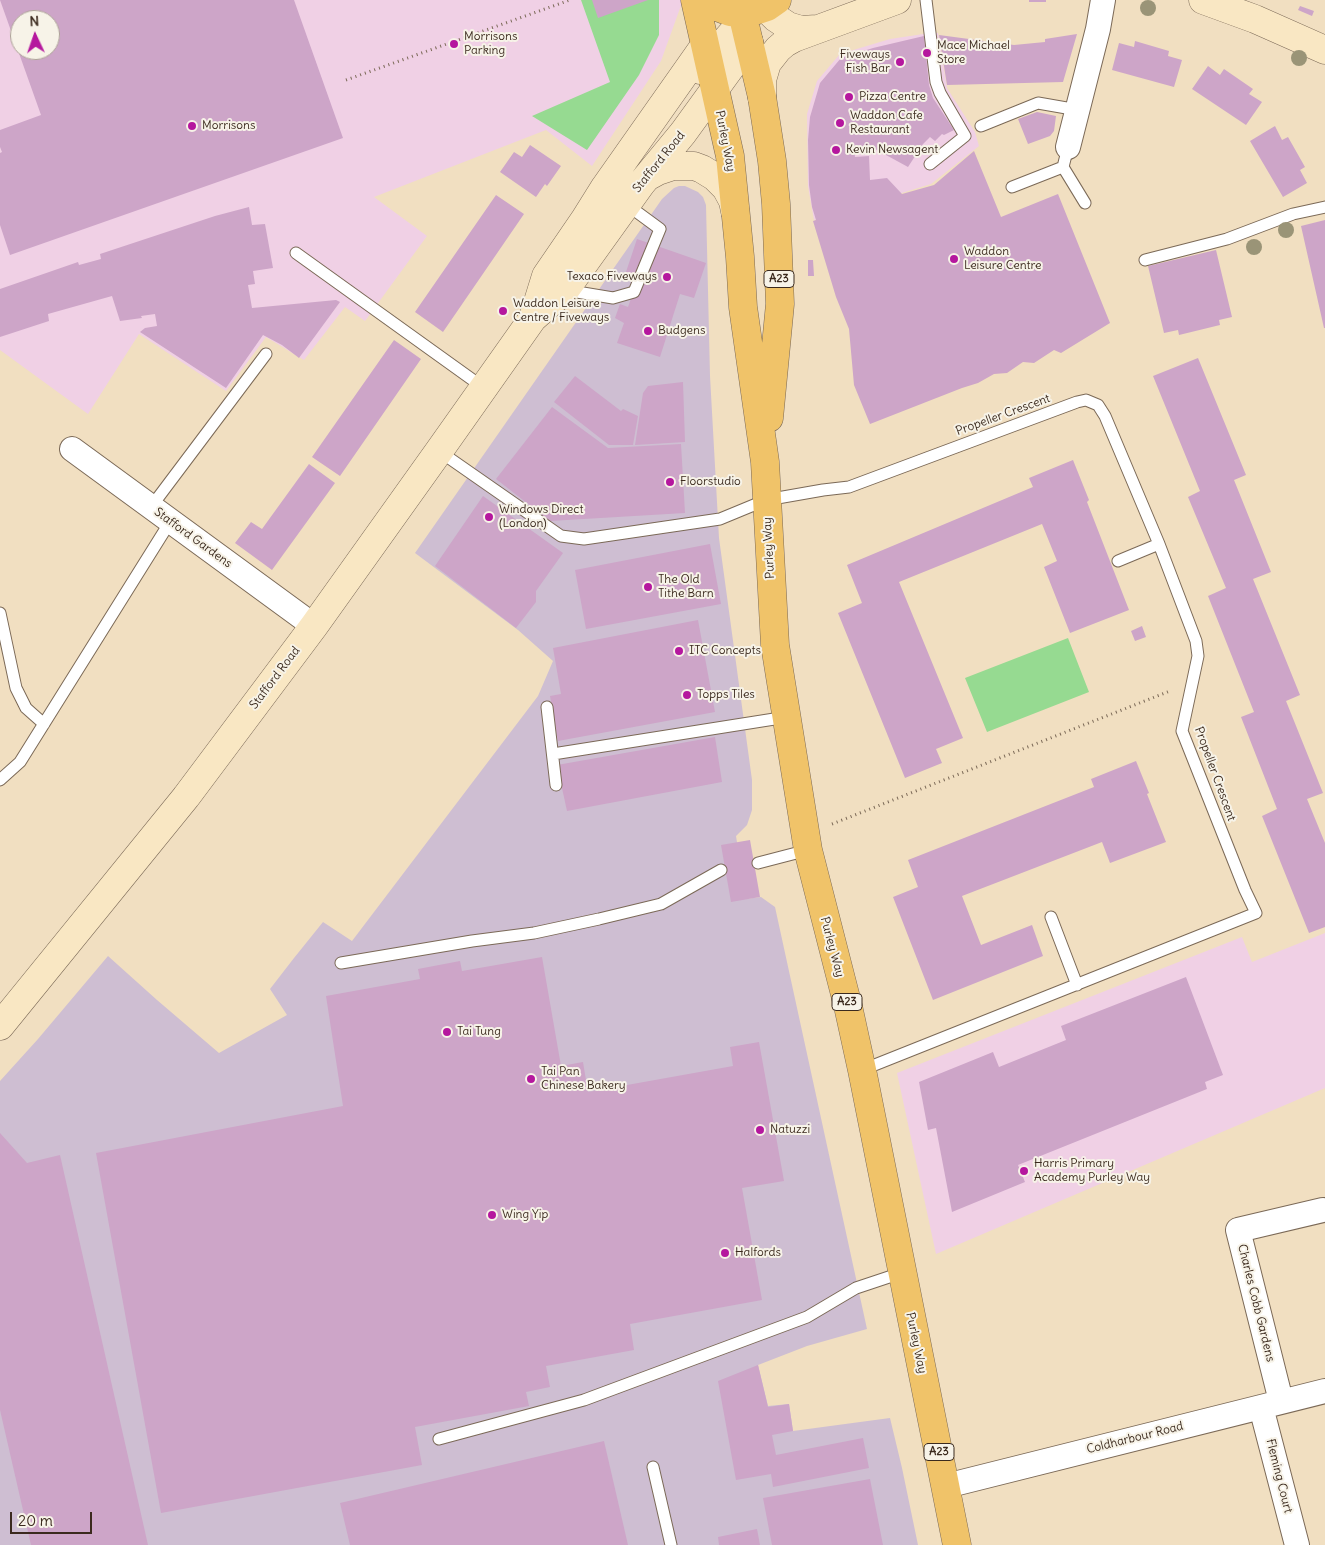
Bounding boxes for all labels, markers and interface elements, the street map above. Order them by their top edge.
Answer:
north arrow [10,10,60,60]
text: N [29,12,40,30]
place label: Morrisons Parking [464,30,517,58]
marker: Morrisons Parking [448,38,460,50]
place label: Mace Michael Store [937,39,1010,67]
marker: Mace Michael Store [921,47,933,59]
place label: Fiveways Fish Bar [840,48,890,76]
marker: Fiveways Fish Bar [894,56,906,68]
place label: Pizza Centre [859,90,926,104]
marker: Pizza Centre [843,91,855,103]
street label: Purley Way [712,109,738,173]
place label: Waddon Cafe Restaurant [850,109,923,137]
marker: Waddon Cafe Restaurant [834,117,846,129]
place label: Morrisons [202,119,255,133]
marker: Morrisons [186,120,198,132]
street label: Stafford Road [630,128,688,196]
place label: Kevin Newsagent [846,143,938,157]
marker: Kevin Newsagent [830,144,842,156]
place label: Waddon Leisure Centre [964,245,1042,273]
marker: Waddon Leisure Centre [948,253,960,265]
place label: Texaco Fiveways [567,270,657,284]
road number: A23 [764,270,794,288]
marker: Texaco Fiveways [661,271,673,283]
place label: Waddon Leisure Centre / Fiveways [513,297,609,325]
marker: Waddon Leisure Centre / Fiveways [497,305,509,317]
place label: Budgens [658,324,705,338]
marker: Budgens [642,325,654,337]
street label: Propeller Crescent [954,391,1052,439]
place label: Floorstudio [680,475,741,489]
marker: Floorstudio [664,476,676,488]
place label: Windows Direct (London) [499,503,583,531]
street label: Stafford Gardens [151,505,235,571]
marker: Windows Direct (London) [483,511,495,523]
street label: Purley Way [760,517,778,579]
place label: The Old Tithe Barn [658,573,714,601]
marker: The Old Tithe Barn [642,581,654,593]
street label: Stafford Road [247,644,303,712]
place label: ITC Concepts [689,644,761,658]
marker: ITC Concepts [673,645,685,657]
place label: Topps Tiles [697,688,755,702]
marker: Topps Tiles [681,689,693,701]
street label: Propeller Crescent [1191,725,1239,823]
street label: Purley Way [817,915,847,979]
road number: A23 [832,994,862,1010]
place label: Tai Tung [457,1025,501,1039]
marker: Tai Tung [441,1026,453,1038]
place label: Tai Pan Chinese Bakery [541,1065,626,1093]
marker: Tai Pan Chinese Bakery [525,1073,537,1085]
place label: Natuzzi [770,1123,810,1137]
marker: Natuzzi [754,1124,766,1136]
place label: Harris Primary Academy Purley Way [1034,1157,1150,1185]
marker: Harris Primary Academy Purley Way [1018,1165,1030,1177]
place label: Wing Yip [502,1208,548,1222]
marker: Wing Yip [486,1209,498,1221]
street label: Charles Cobb Gardens [1234,1243,1278,1363]
place label: Halfords [735,1246,781,1260]
marker: Halfords [719,1247,731,1259]
street label: Purley Way [903,1311,929,1375]
street label: Coldharbour Road [1085,1419,1185,1457]
street label: Fleming Court [1263,1437,1295,1515]
road number: A23 [924,1444,954,1460]
scale bar [12,1502,95,1534]
text: 20 m [18,1511,53,1530]

